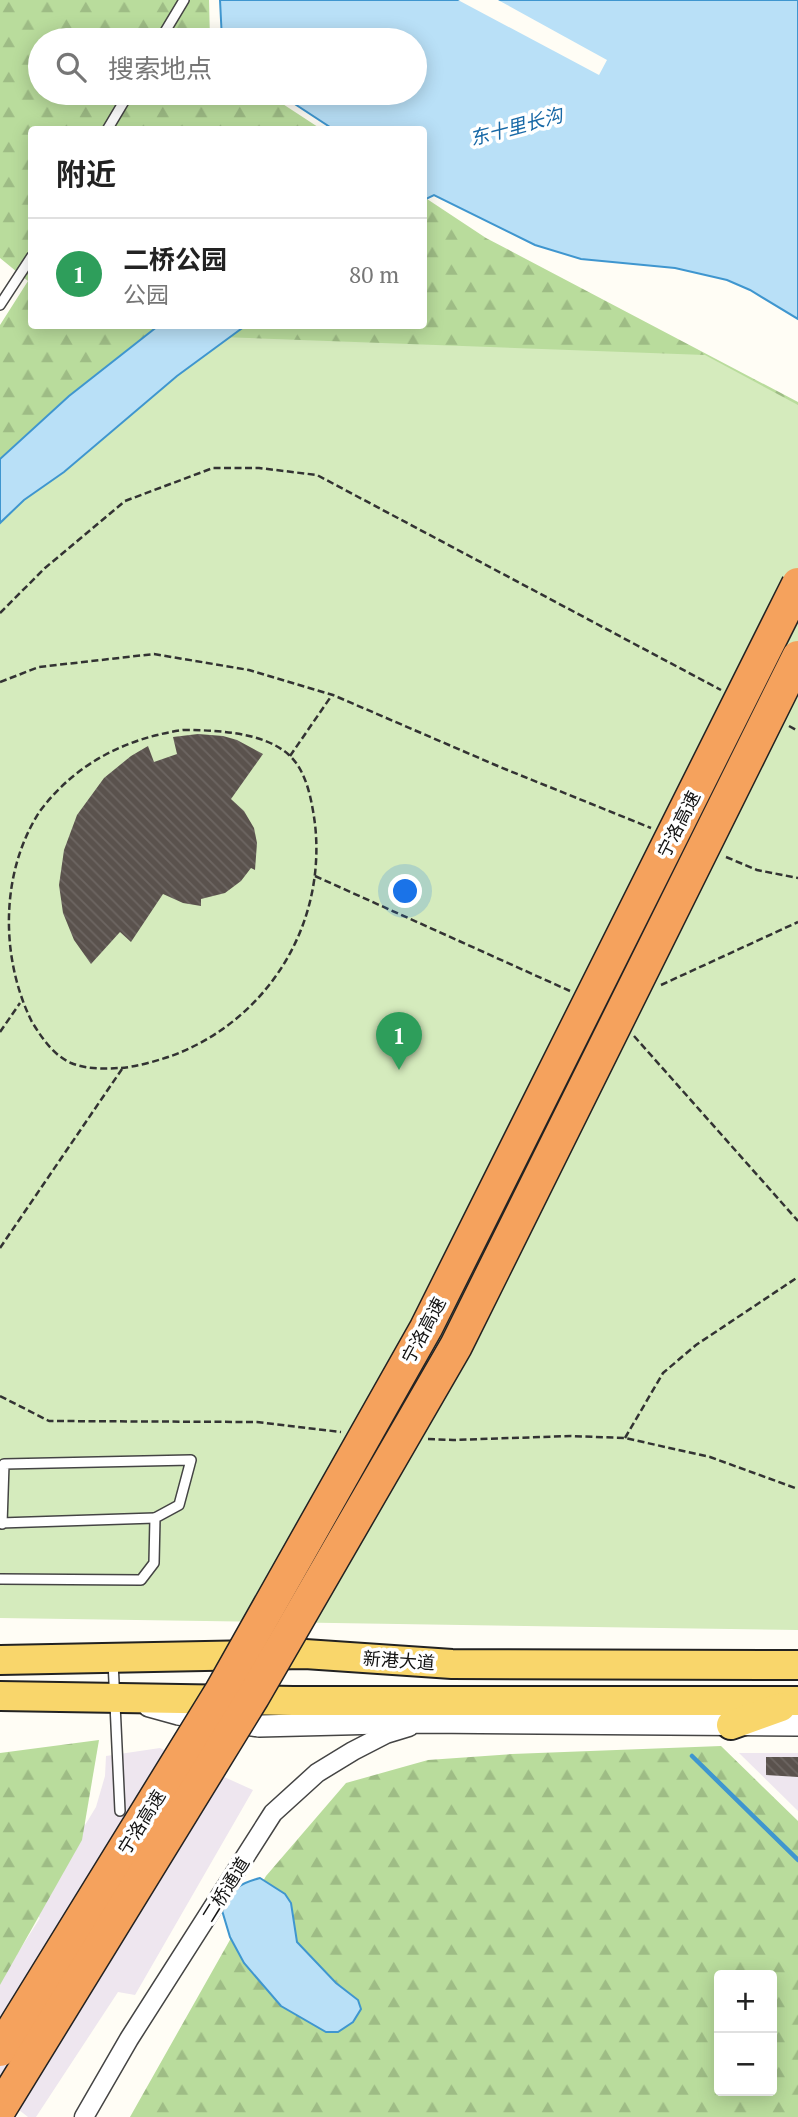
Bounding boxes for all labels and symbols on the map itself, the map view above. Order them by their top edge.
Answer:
water label: 东十里长沟 [467,101,567,150]
street label: 宁洛高速 [651,786,705,862]
your location [388,874,422,908]
pin: 1 [376,1012,422,1070]
street label: 宁洛高速 [396,1293,450,1367]
street label: 新港大道 [362,1646,436,1674]
street label: 宁洛高速 [112,1785,170,1859]
street label: 二桥通道 [196,1852,254,1926]

